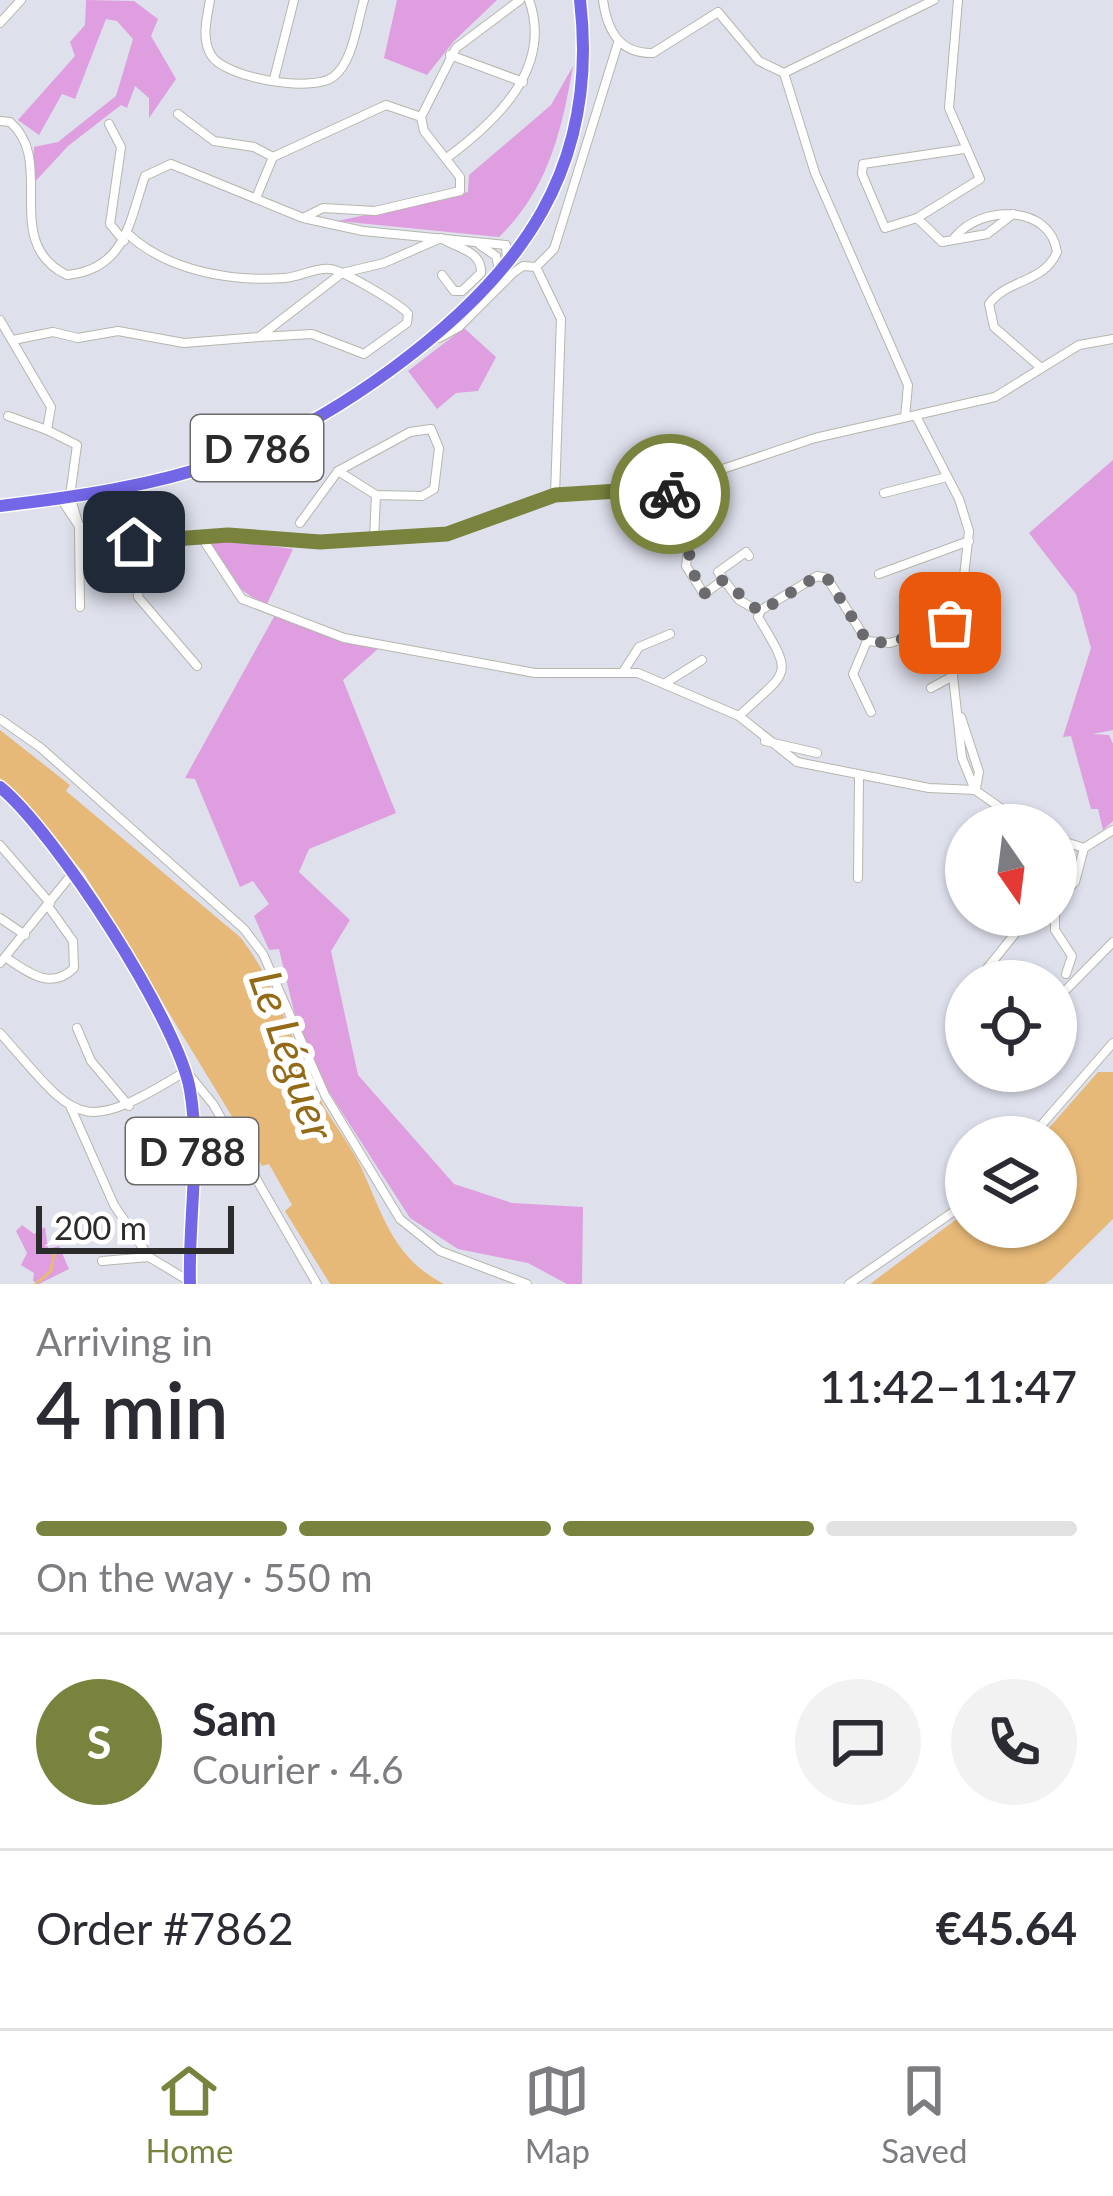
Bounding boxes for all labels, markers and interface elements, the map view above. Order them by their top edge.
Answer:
road number: D 786 [191,415,323,481]
courier [610,434,730,554]
icon: bike [637,461,703,527]
pin [83,491,185,593]
icon: home [101,509,167,575]
pin [899,572,1001,674]
icon: bag [917,590,983,656]
north arrow [945,804,1077,936]
map controls [945,804,1077,1248]
button: locate [945,960,1077,1092]
water label: Le Léguer [239,963,348,1148]
button: layers [945,1116,1077,1248]
road number: D 788 [126,1118,258,1184]
scale bar [36,1200,234,1253]
text: 200 m [54,1207,147,1247]
text: Arriving in [36,1318,213,1364]
text: 11:42–11:47 [819,1359,1077,1413]
text: 4 min [36,1362,229,1456]
text: On the way · 550 m [36,1554,373,1600]
button: chat [795,1679,921,1805]
button: phone [951,1679,1077,1805]
text: Sam [192,1692,277,1746]
text: S [87,1715,111,1769]
text: Courier · 4.6 [192,1746,404,1792]
text: Order #7862 [36,1901,294,1955]
text: €45.64 [936,1901,1077,1955]
tab: Home [145,2058,233,2170]
tab: Map [524,2058,590,2170]
tab: Saved [881,2058,968,2170]

